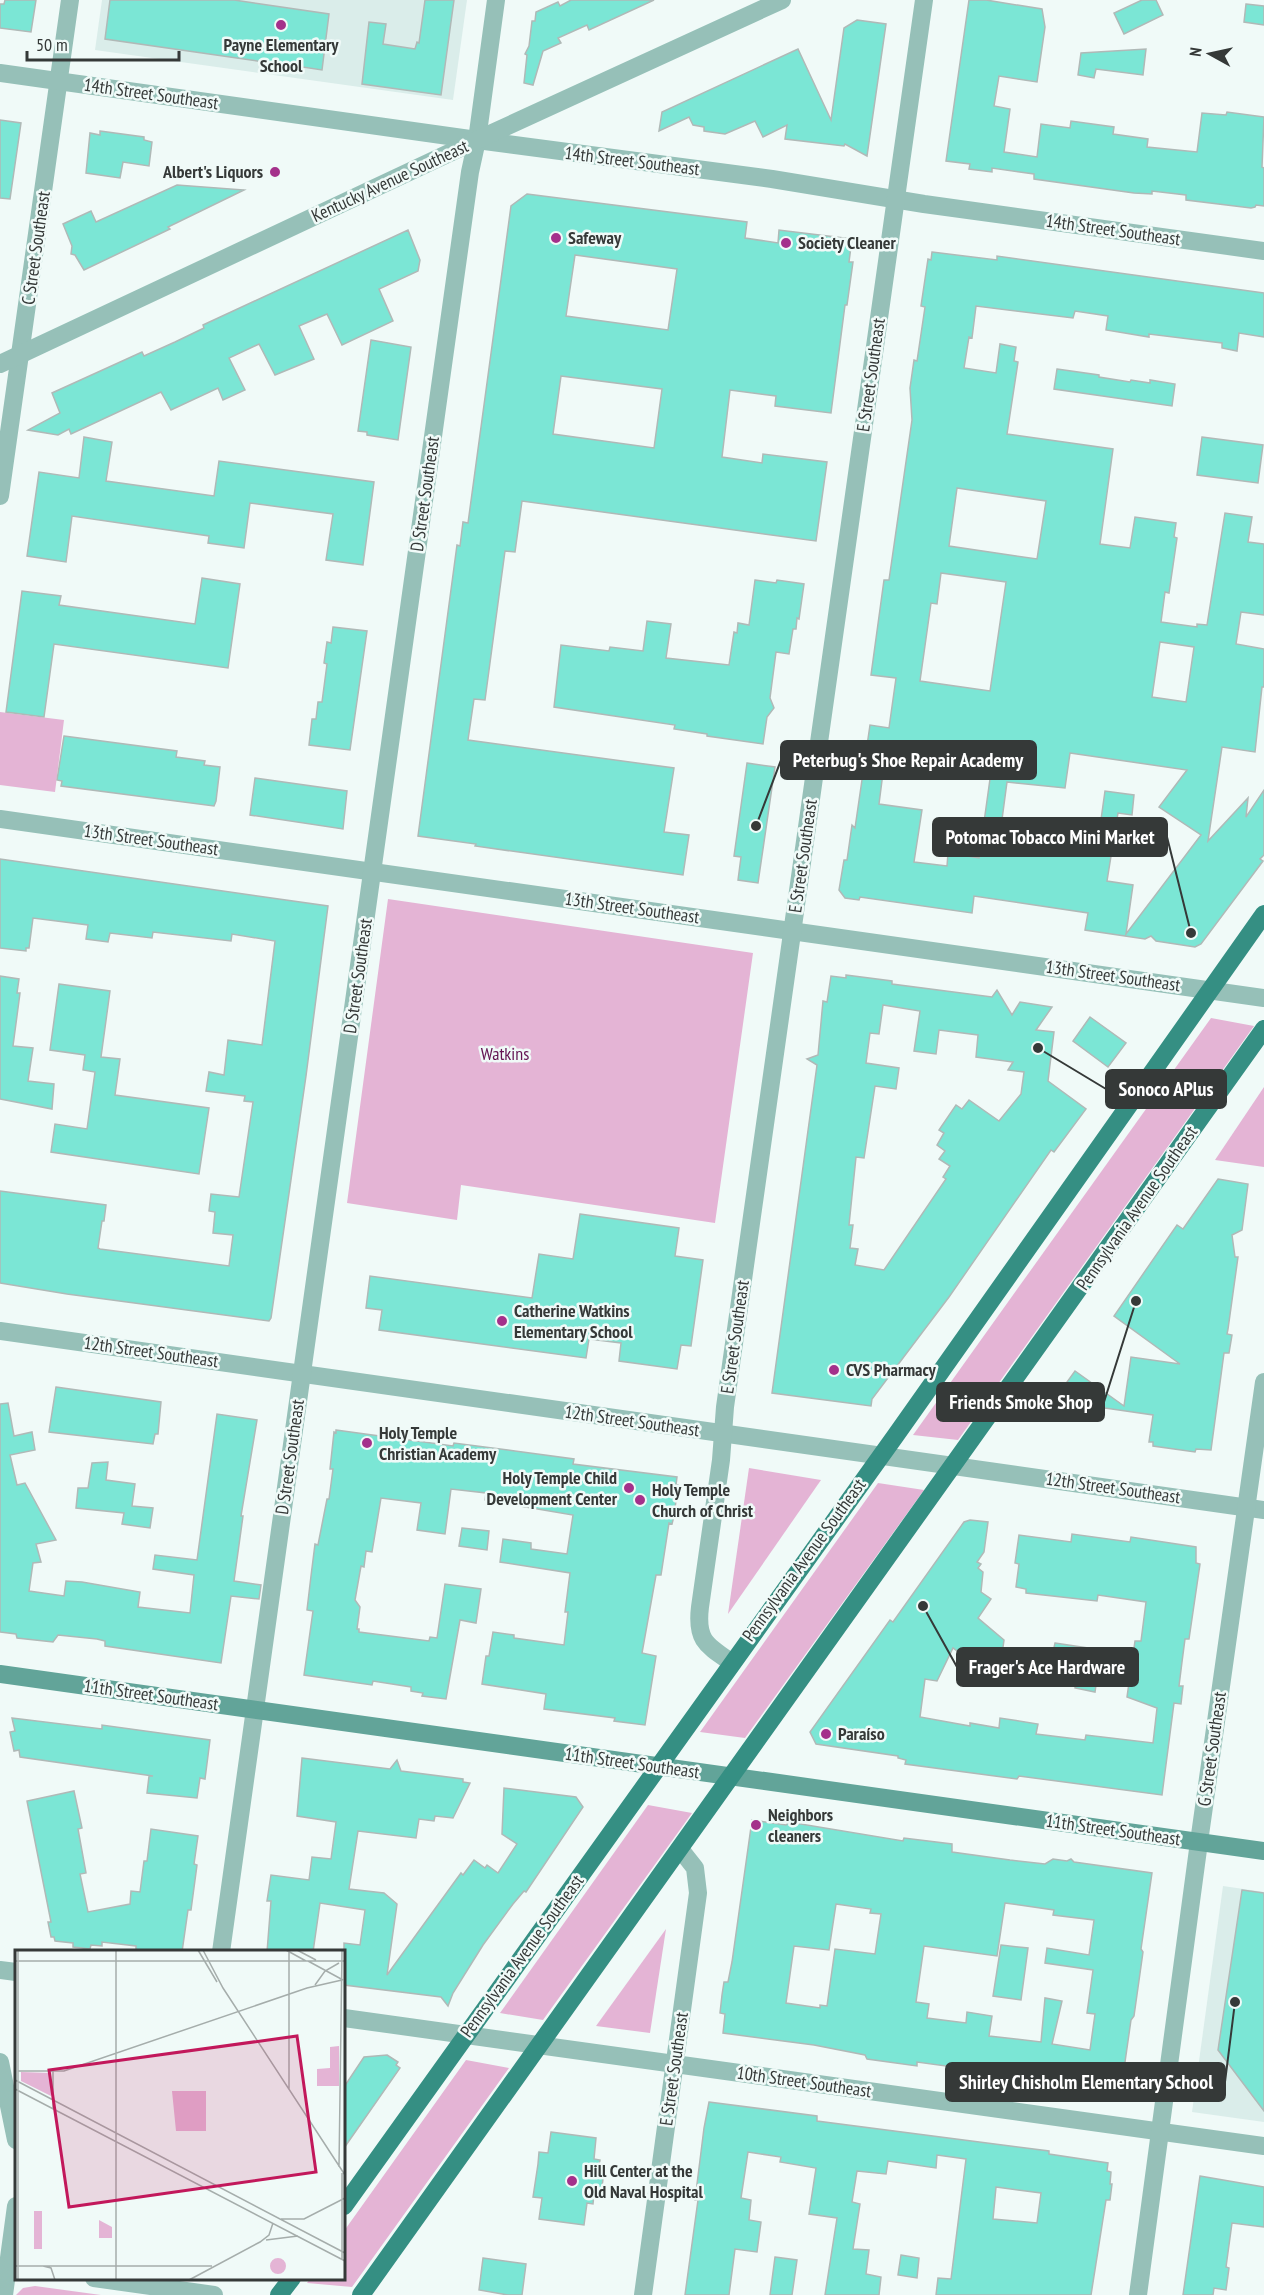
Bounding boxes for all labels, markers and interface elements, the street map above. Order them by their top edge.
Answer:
marker: Payne Elementary School [274,18,288,32]
scale bar [27,24,178,62]
north arrow [1180,24,1240,84]
text: 50 m [36,33,68,56]
place label: Payne Elementary School [224,33,339,77]
text: N [1185,46,1206,58]
street label: 14th Street Southeast [82,73,220,114]
street label: Kentucky Avenue Southeast [308,134,472,227]
street label: 14th Street Southeast [563,141,701,180]
place label: Albert's Liquors [162,160,263,183]
marker: Albert's Liquors [268,165,282,179]
street label: C Street Southeast [16,190,55,306]
street label: 14th Street Southeast [1044,209,1182,250]
place label: Safeway [568,226,622,249]
marker: Safeway [549,231,563,245]
place label: Society Cleaner [798,231,896,254]
marker: Society Cleaner [779,236,793,250]
street label: E Street Southeast [851,317,890,433]
street label: D Street Southeast [405,435,444,553]
callout: Peterbug's Shoe Repair Academy [781,741,1036,779]
text: Peterbug's Shoe Repair Academy [793,747,1024,773]
street label: E Street Southeast [783,798,822,914]
callout: Potomac Tobacco Mini Market [933,818,1167,856]
street label: 13th Street Southeast [82,819,220,860]
text: Potomac Tobacco Mini Market [945,824,1155,850]
street label: 13th Street Southeast [563,887,701,928]
street label: D Street Southeast [338,917,377,1035]
street label: 13th Street Southeast [1044,955,1182,996]
park label: Watkins [481,1042,529,1065]
callout: Sonoco APlus [1106,1070,1226,1108]
text: Sonoco APlus [1119,1076,1213,1102]
street label: Pennsylvania Avenue Southeast [1071,1121,1202,1294]
street label: E Street Southeast [715,1279,754,1395]
place label: Catherine Watkins Elementary School [514,1299,633,1343]
marker: Catherine Watkins Elementary School [495,1314,509,1328]
street label: 12th Street Southeast [82,1331,220,1372]
place label: CVS Pharmacy [846,1358,937,1381]
marker: CVS Pharmacy [827,1363,841,1377]
callout: Friends Smoke Shop [937,1383,1104,1421]
text: Friends Smoke Shop [949,1389,1093,1415]
street label: D Street Southeast [270,1398,309,1516]
street label: 12th Street Southeast [563,1400,701,1441]
place label: Holy Temple Christian Academy [379,1421,497,1465]
marker: Holy Temple Christian Academy [360,1436,374,1450]
place label: Holy Temple Child Development Center [487,1466,618,1510]
street label: 12th Street Southeast [1044,1467,1182,1508]
street label: Pennsylvania Avenue Southeast [737,1474,870,1646]
place label: Holy Temple Church of Christ [652,1478,754,1522]
marker: Holy Temple Child Development Center [622,1481,636,1495]
marker: Holy Temple Church of Christ [633,1493,647,1507]
callout: Frager's Ace Hardware [957,1648,1138,1686]
text: Frager's Ace Hardware [969,1654,1125,1680]
street label: 11th Street Southeast [82,1674,220,1715]
street label: G Street Southeast [1192,1690,1231,1808]
place label: Paraíso [838,1722,885,1745]
marker: Paraíso [819,1727,833,1741]
street label: 11th Street Southeast [563,1742,701,1783]
place label: Neighbors cleaners [768,1803,833,1847]
street label: 11th Street Southeast [1044,1809,1182,1850]
marker: Neighbors cleaners [749,1818,763,1832]
street label: Pennsylvania Avenue Southeast [455,1870,588,2042]
inset map [15,1950,345,2280]
street label: E Street Southeast [654,2011,693,2127]
street label: 10th Street Southeast [735,2061,873,2102]
callout: Shirley Chisholm Elementary School [946,2063,1225,2101]
text: Shirley Chisholm Elementary School [959,2069,1213,2095]
place label: Hill Center at the Old Naval Hospital [584,2159,704,2203]
marker: Hill Center at the Old Naval Hospital [565,2174,579,2188]

